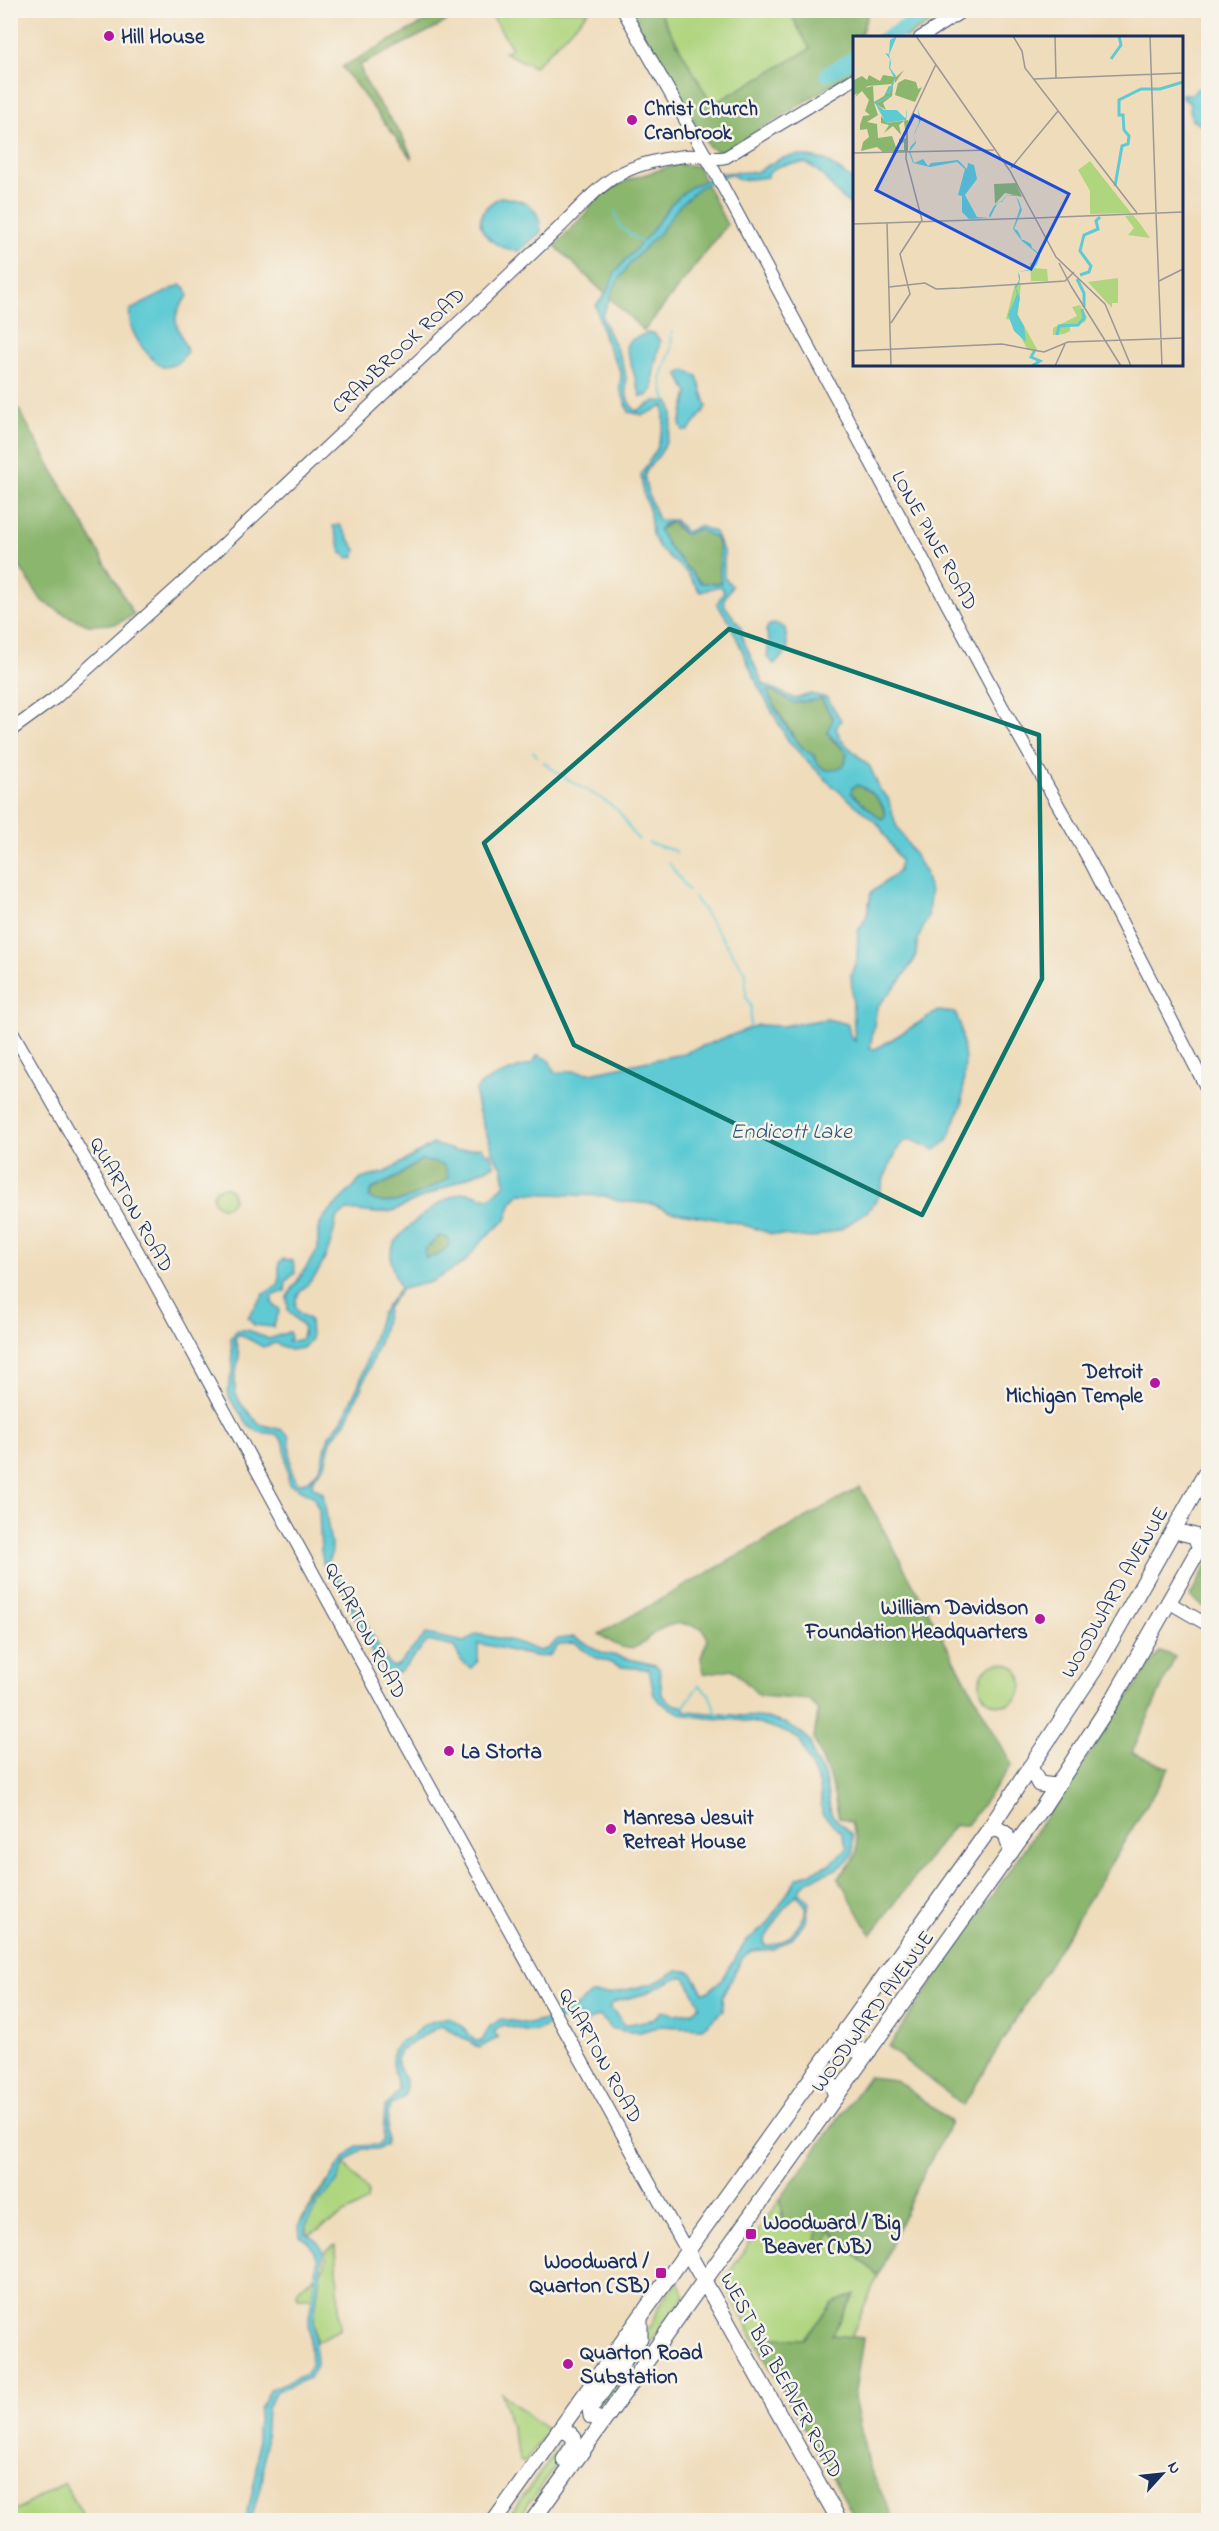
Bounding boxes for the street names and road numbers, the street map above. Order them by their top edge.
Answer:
street label: CRANBROOK ROAD [326,281,473,422]
street label: LONE PINE ROAD [882,466,984,616]
street label: QUARTON ROAD [81,1132,180,1278]
street label: WOODWARD AVENUE [1054,1502,1177,1684]
street label: QUARTON ROAD [316,1557,413,1704]
street label: WOODWARD AVENUE [805,1925,943,2099]
street label: QUARTON ROAD [550,1983,649,2129]
street label: WEST BIG BEAVER ROAD [711,2268,849,2484]

